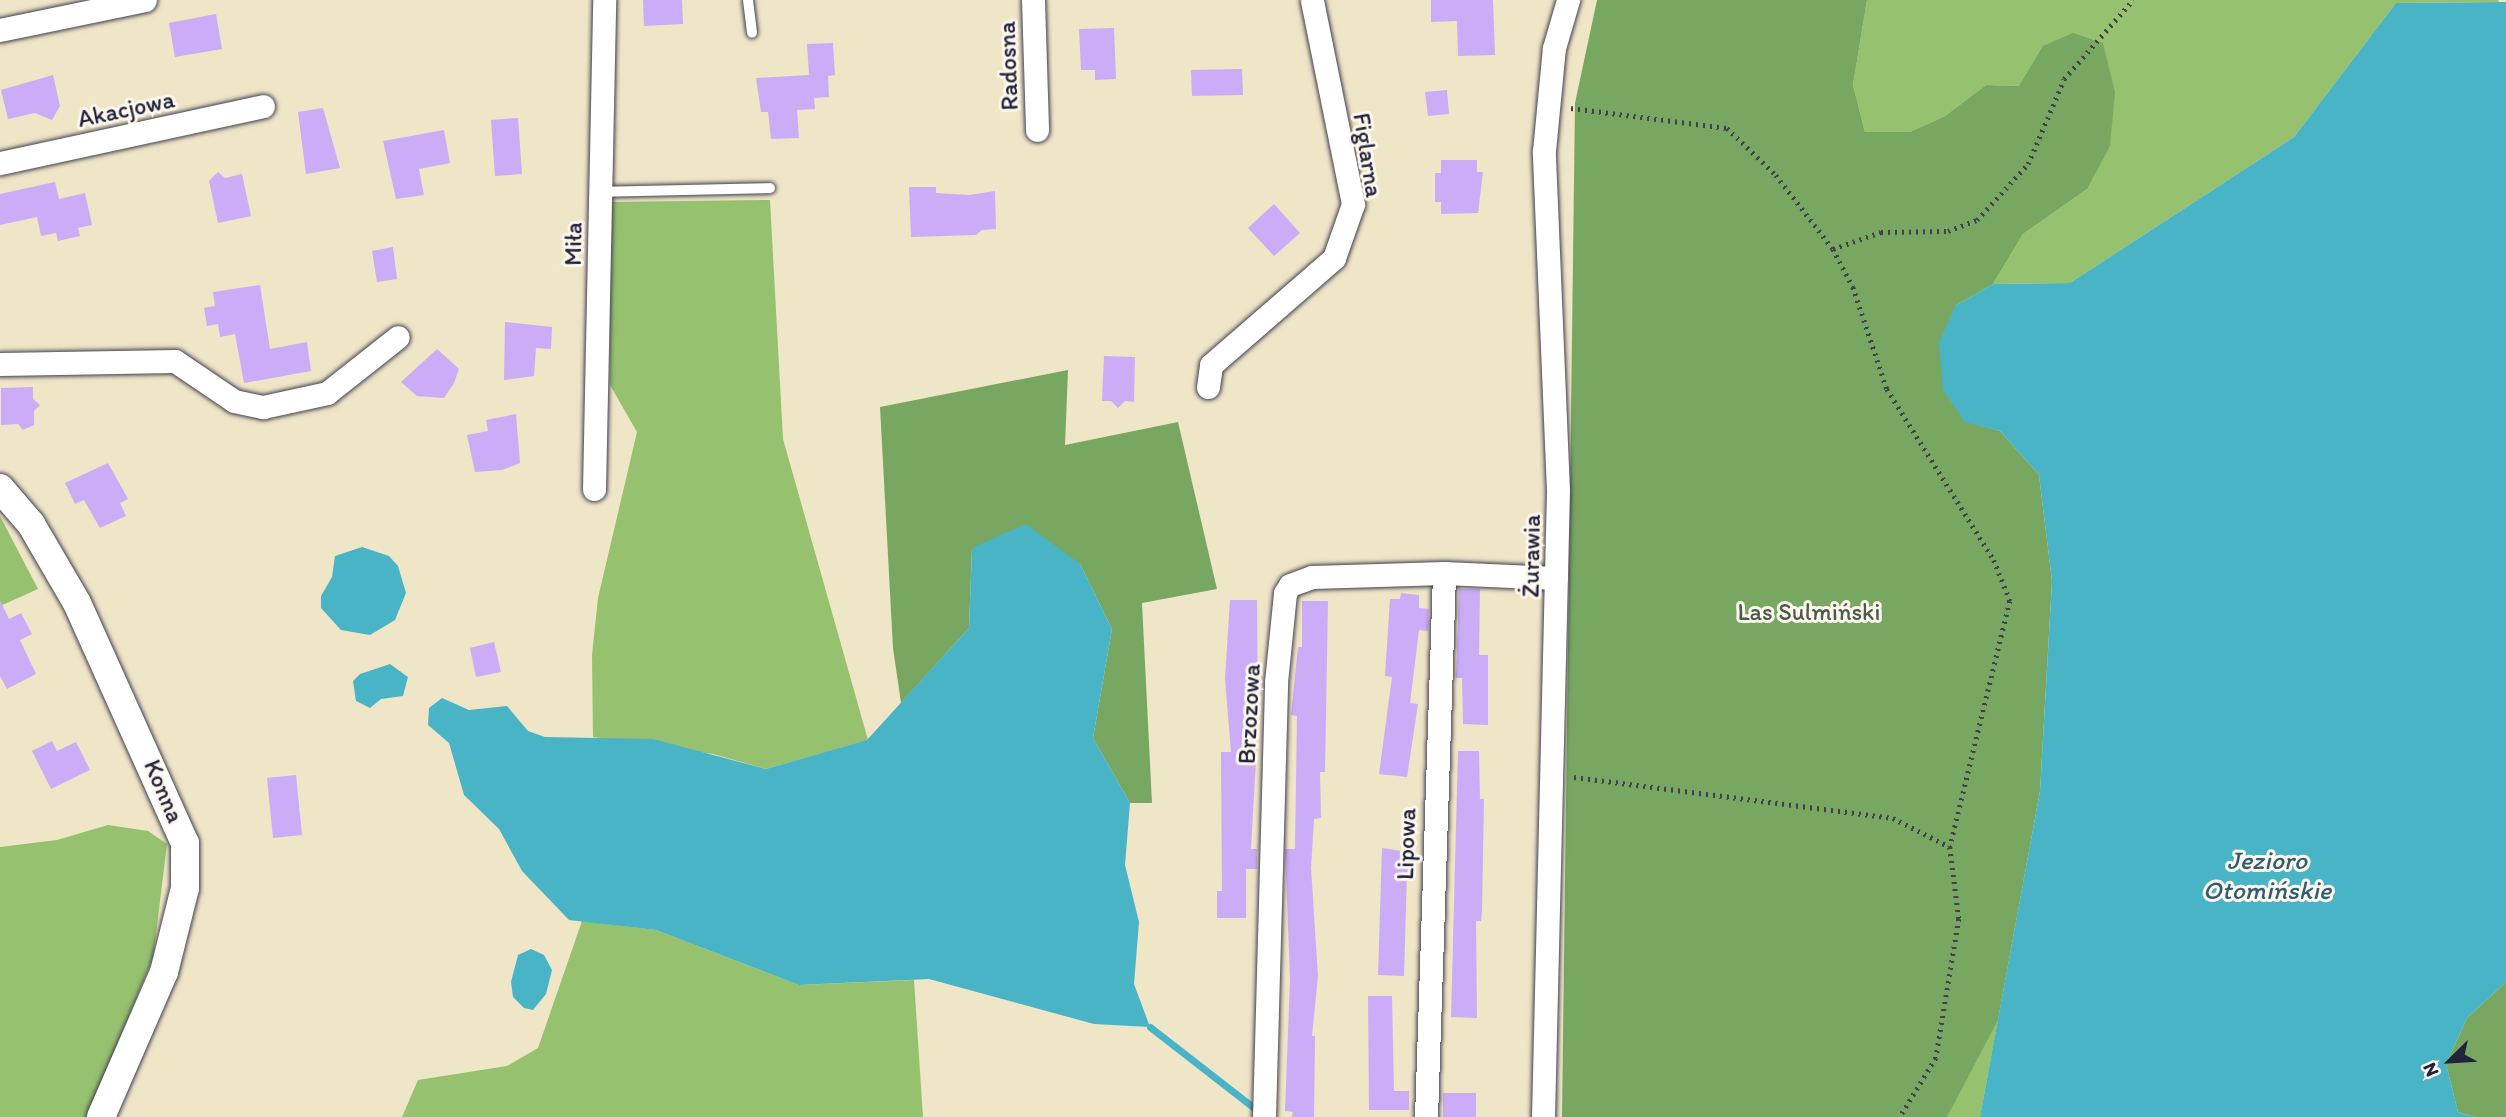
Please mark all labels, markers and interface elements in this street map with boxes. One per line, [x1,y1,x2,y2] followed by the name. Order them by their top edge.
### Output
[992,21,1024,111] street label: Radosna
[75,85,177,133] street label: Akacjowa
[1347,111,1389,199] street label: Figlarna
[558,222,588,266] street label: Miła
[1516,514,1546,598] street label: Żurawia
[1738,598,1880,626] park label: Las Sulmiński
[1232,663,1266,765] street label: Brzozowa
[138,755,190,827] street label: Konna
[1390,808,1422,880] street label: Lipowa
[2203,845,2331,906] water label: Jezioro Otomińskie
[2415,1026,2485,1096] north arrow
[2417,1059,2443,1080] text: N

